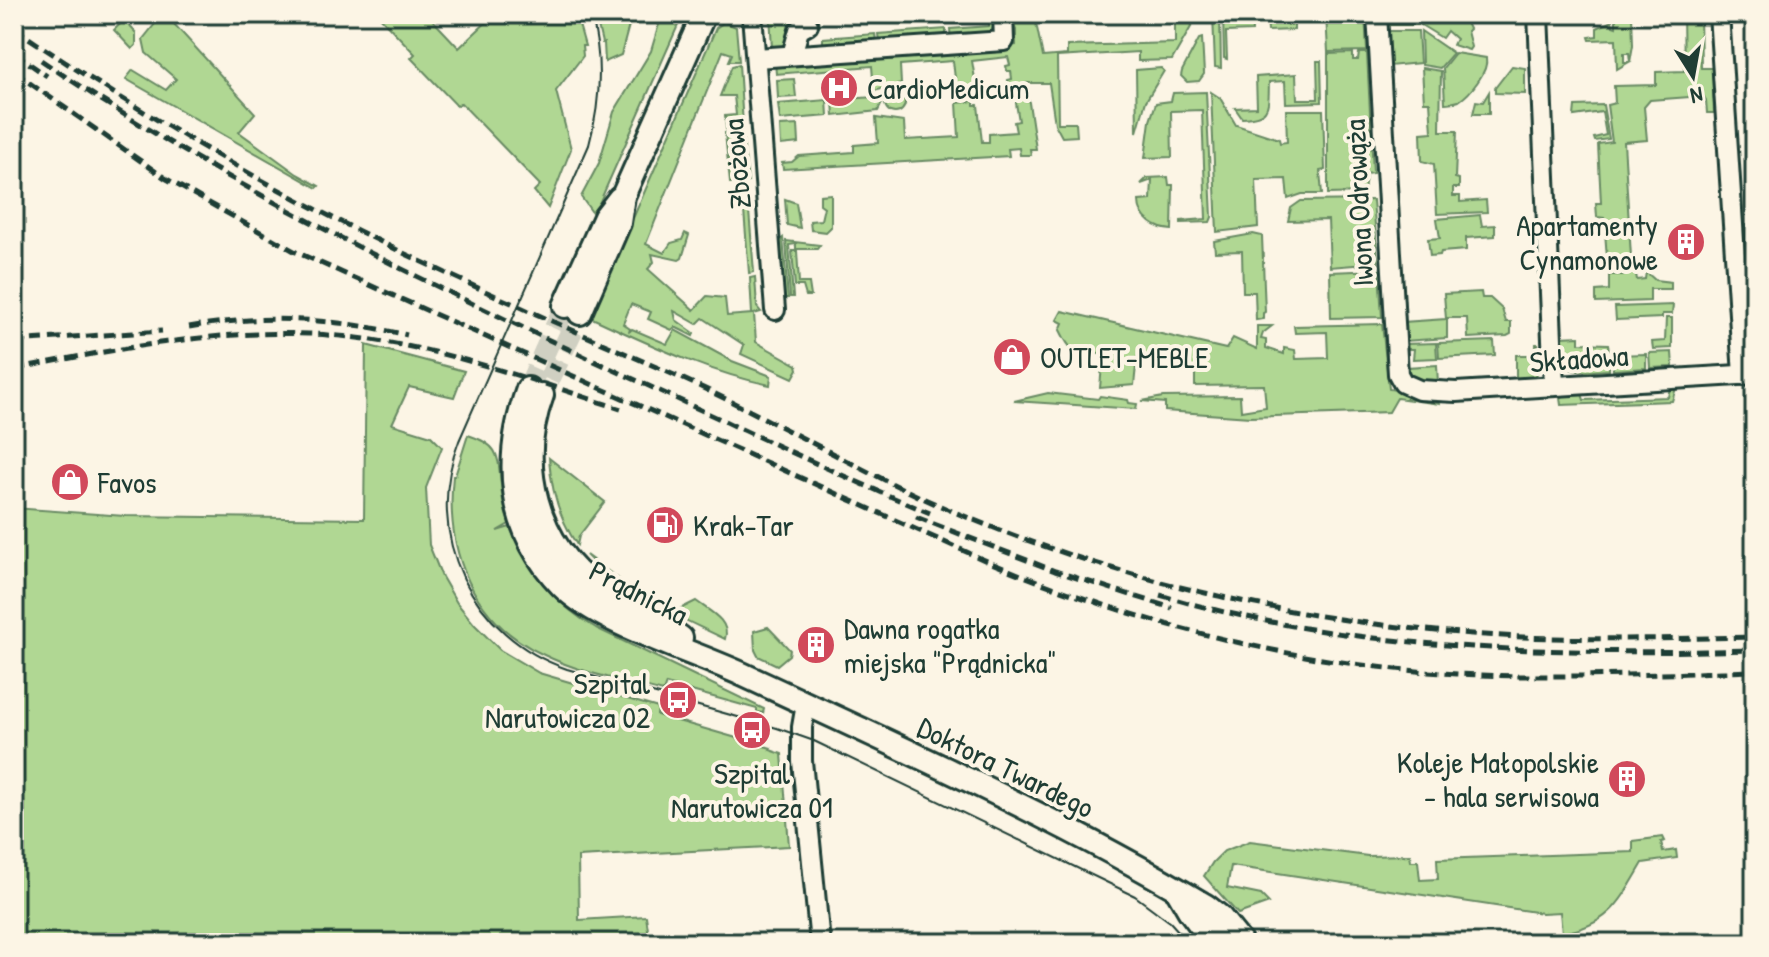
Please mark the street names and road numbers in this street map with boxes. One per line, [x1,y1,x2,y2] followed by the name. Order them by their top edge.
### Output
[712,117,760,211] street label: Zbożowa
[1334,118,1382,288] street label: Iwona Odrowąża
[1528,335,1630,381] street label: Składowa
[583,550,695,634] street label: Prądnicka
[911,707,1101,827] street label: Doktora Twardego

